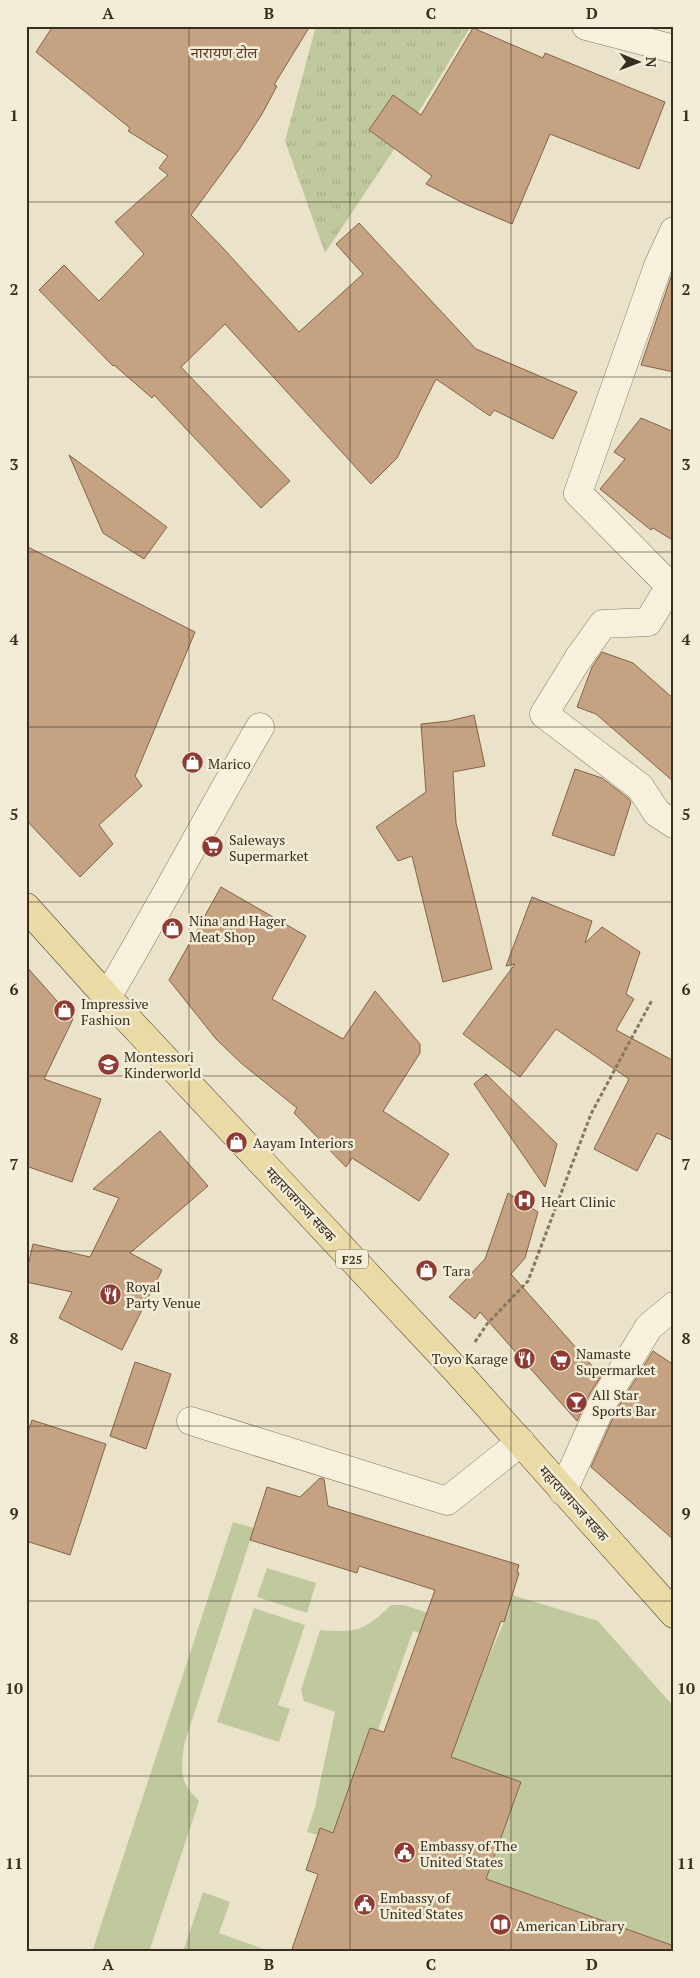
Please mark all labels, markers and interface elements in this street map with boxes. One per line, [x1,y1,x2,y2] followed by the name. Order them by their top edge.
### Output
[102,2,114,24] text: A
[264,2,274,24] text: B
[426,2,436,24] text: C
[586,2,598,24] text: D
[612,38,662,88] north arrow
[190,42,258,62] district label: नारायण टोल
[642,57,661,68] text: N
[9,104,19,126] text: 1
[681,104,691,126] text: 1
[9,278,19,300] text: 2
[681,278,691,300] text: 2
[9,453,19,475] text: 3
[681,453,691,475] text: 3
[9,628,19,650] text: 4
[681,628,691,650] text: 4
[180,751,204,775] shop icon: Marico
[208,754,251,773] place label: Marico
[9,803,19,825] text: 5
[681,803,691,825] text: 5
[229,830,310,865] place label: Saleways Supermarket
[201,835,225,859] supermarket icon: Saleways Supermarket
[189,911,286,946] place label: Nina and Hager Meat Shop
[161,916,185,940] shop icon: Nina and Hager Meat Shop
[9,978,19,1000] text: 6
[681,978,691,1000] text: 6
[81,994,149,1029] place label: Impressive Fashion
[53,999,77,1023] shop icon: Impressive Fashion
[124,1047,201,1082] place label: Montessori Kinderworld
[96,1052,120,1076] school or university icon: Montessori Kinderworld
[225,1130,249,1154] shop icon: Aayam Interiors
[253,1133,354,1152] place label: Aayam Interiors
[9,1153,19,1175] text: 7
[681,1153,691,1175] text: 7
[261,1163,341,1246] street label: महाराजगञ्ज सडक
[513,1189,537,1213] hospital icon: Heart Clinic
[541,1192,616,1211] place label: Heart Clinic
[336,1250,368,1268] road number: F25
[415,1258,439,1282] shop icon: Tara
[443,1261,471,1280] place label: Tara
[126,1277,201,1312] place label: Royal Party Venue
[98,1282,122,1306] restaurant icon: Royal Party Venue
[9,1327,19,1349] text: 8
[681,1327,691,1349] text: 8
[576,1344,657,1379] place label: Namaste Supermarket
[512,1346,536,1370] restaurant icon: Toyo Karage
[432,1349,508,1368] place label: Toyo Karage
[548,1349,572,1373] supermarket icon: Namaste Supermarket
[592,1385,657,1420] place label: All Star Sports Bar
[564,1390,588,1414] bar icon: All Star Sports Bar
[535,1461,613,1545] street label: महाराजगञ्ज सडक
[9,1502,19,1524] text: 9
[681,1502,691,1524] text: 9
[5,1677,23,1699] text: 10
[677,1677,695,1699] text: 10
[420,1836,517,1871] place label: Embassy of The United States
[392,1841,416,1865] public building icon: Embassy of The United States
[5,1852,23,1874] text: 11
[677,1852,695,1874] text: 11
[380,1888,463,1923] place label: Embassy of United States
[352,1893,376,1917] public building icon: Embassy of United States
[488,1913,512,1937] library icon: American Library
[516,1916,625,1935] place label: American Library
[102,1953,114,1975] text: A
[264,1953,274,1975] text: B
[426,1953,436,1975] text: C
[586,1953,598,1975] text: D

